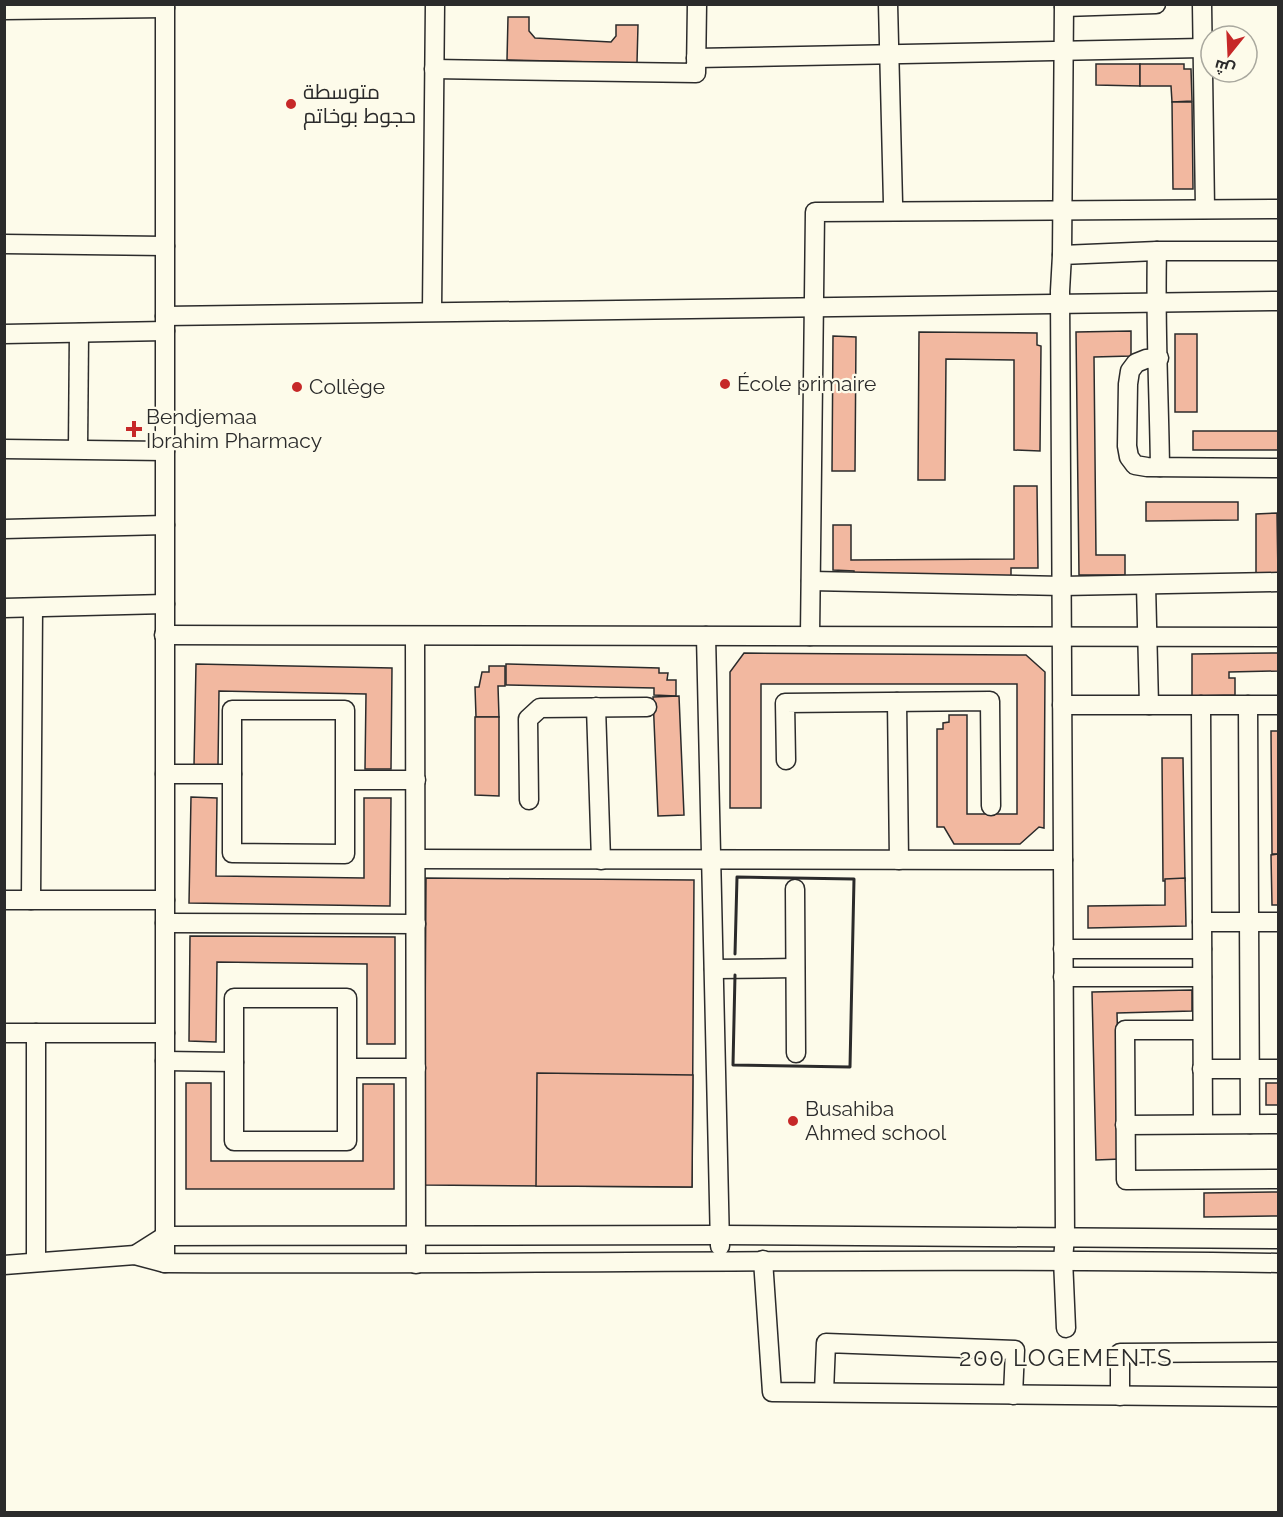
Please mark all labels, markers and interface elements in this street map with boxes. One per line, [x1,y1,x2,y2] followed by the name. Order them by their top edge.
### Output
[1199,24,1259,84] north arrow
[1212,56,1237,80] text: ش
[303,79,416,130] place label: متوسطة حجوط بوخاتم
[284,97,298,111] marker: متوسطة حجوط بوخاتم
[737,371,876,396] place label: École primaire
[309,374,385,399] place label: Collège
[718,377,732,391] marker: École primaire
[290,380,304,394] marker: Collège
[146,404,322,453] place label: Bendjemaa Ibrahim Pharmacy
[127,422,141,436] marker: Bendjemaa Ibrahim Pharmacy
[805,1096,946,1145] place label: Busahiba Ahmed school
[786,1114,800,1128] marker: Busahiba Ahmed school
[959,1343,1173,1372] district label: 200 LOGEMENTS

